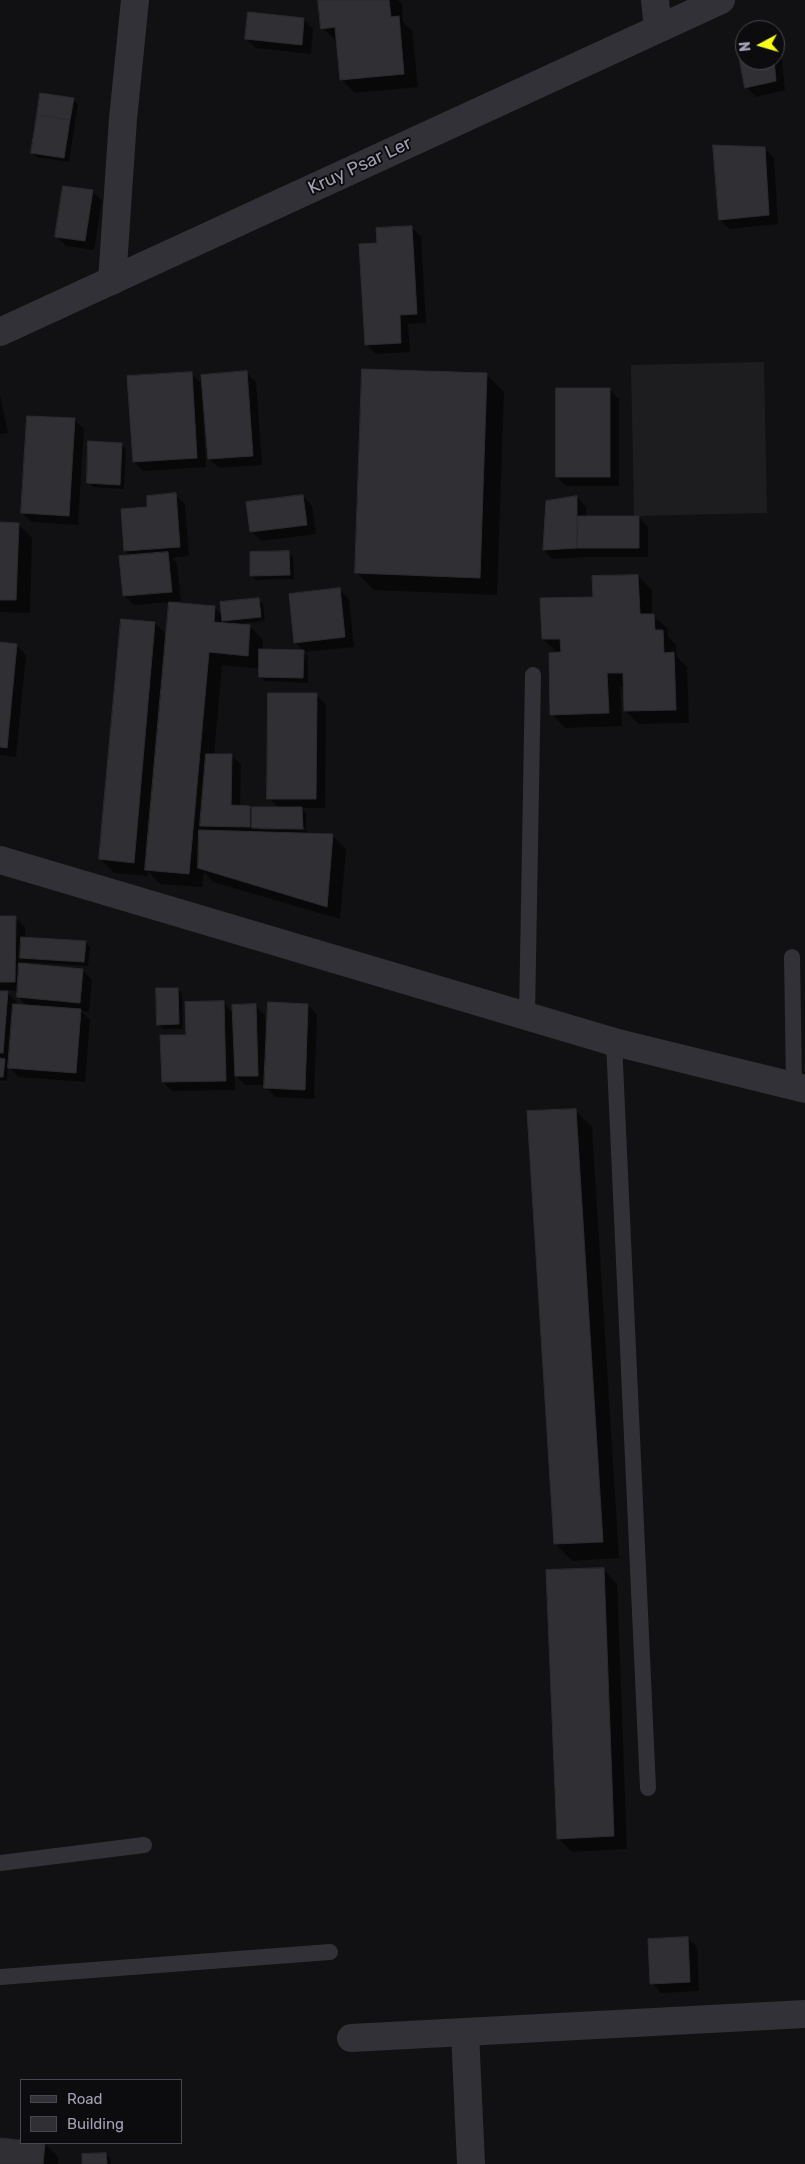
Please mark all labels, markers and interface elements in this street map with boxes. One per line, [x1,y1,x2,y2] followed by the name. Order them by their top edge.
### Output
[735,20,785,70] north arrow
[737,41,755,52] text: N
[305,133,415,199] street label: Kruy Psar Ler
[20,2079,182,2144] legend
[67,2090,103,2108] text: Road
[67,2115,124,2133] text: Building

